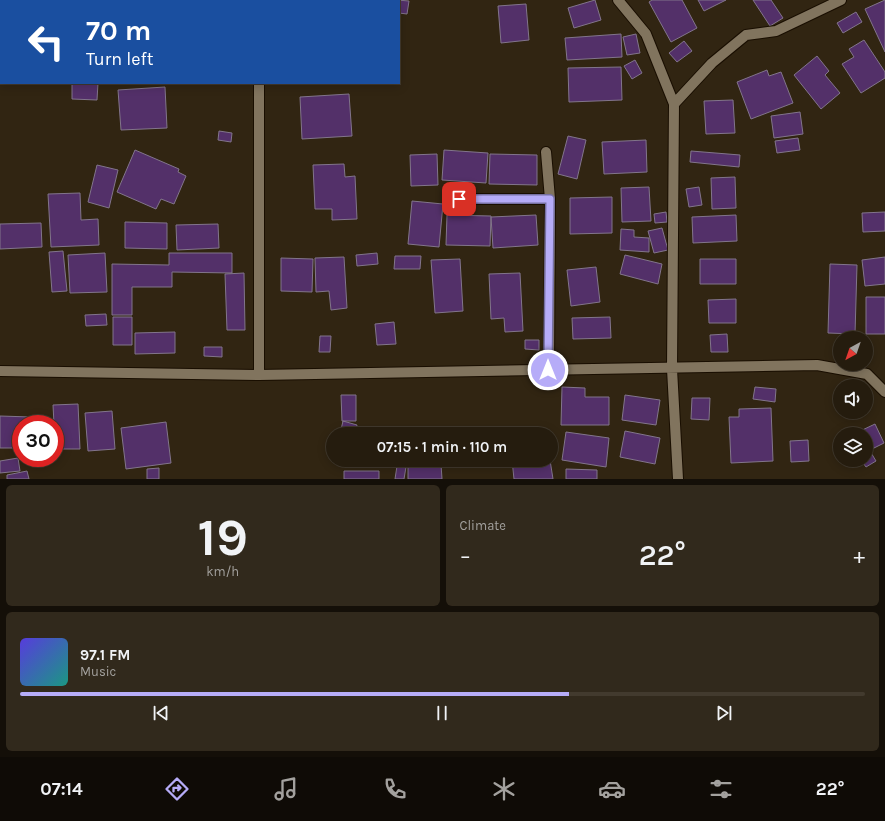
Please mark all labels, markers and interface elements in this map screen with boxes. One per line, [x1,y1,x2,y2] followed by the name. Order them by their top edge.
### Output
[86,14,151,47] text: 70 m
[20,16,72,68] icon: left
[86,48,154,70] text: Turn left
[442,182,476,216] pin
[448,188,470,210] icon: arrive
[833,331,873,371] north arrow
[833,331,873,467] map controls
[527,349,569,391] position arrow
[833,379,873,419] button: sound
[12,415,64,467] speed limit sign: 30
[833,427,873,467] button: layers
[377,438,507,456] text: 07:15 · 1 min · 110 m
[198,507,248,568] text: 19
[460,518,506,533] text: Climate
[639,537,686,573] text: 22°
[460,543,471,569] text: −
[853,543,865,569] text: +
[206,564,239,579] text: km/h
[80,646,130,664] text: 97.1 FM
[80,664,116,679] text: Music
[150,702,172,724] icon: previous
[431,702,453,724] icon: pause
[713,702,735,724] icon: next
[163,775,191,803] icon: directions
[272,775,300,803] icon: music
[381,775,409,803] icon: phone
[490,775,518,803] icon: climate
[598,775,626,803] icon: car
[707,775,735,803] icon: filters
[40,778,83,800] text: 07:14
[816,778,845,800] text: 22°

